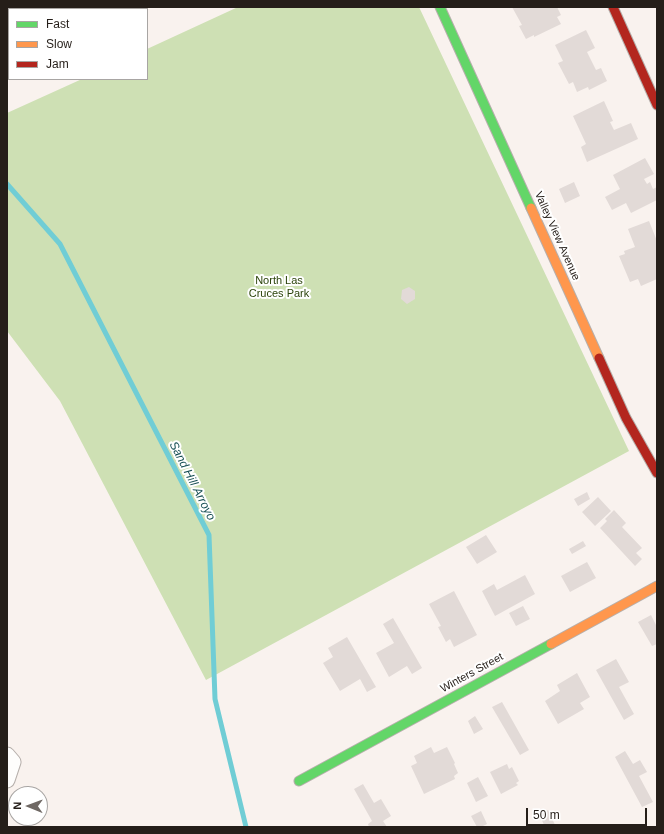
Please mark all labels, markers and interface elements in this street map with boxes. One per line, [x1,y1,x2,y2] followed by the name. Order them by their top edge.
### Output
[8,8,148,80] legend
[46,17,69,31] text: Fast
[46,37,72,51] text: Slow
[46,57,69,71] text: Jam
[531,189,583,283] street label: Valley View Avenue
[249,274,309,300] park label: North Las Cruces Park
[166,439,218,523] water label: Sand Hill Arroyo
[438,650,506,696] street label: Winters Street
[8,786,48,826] north arrow
[528,800,649,826] scale bar
[11,802,23,810] text: N
[533,808,560,822] text: 50 m

